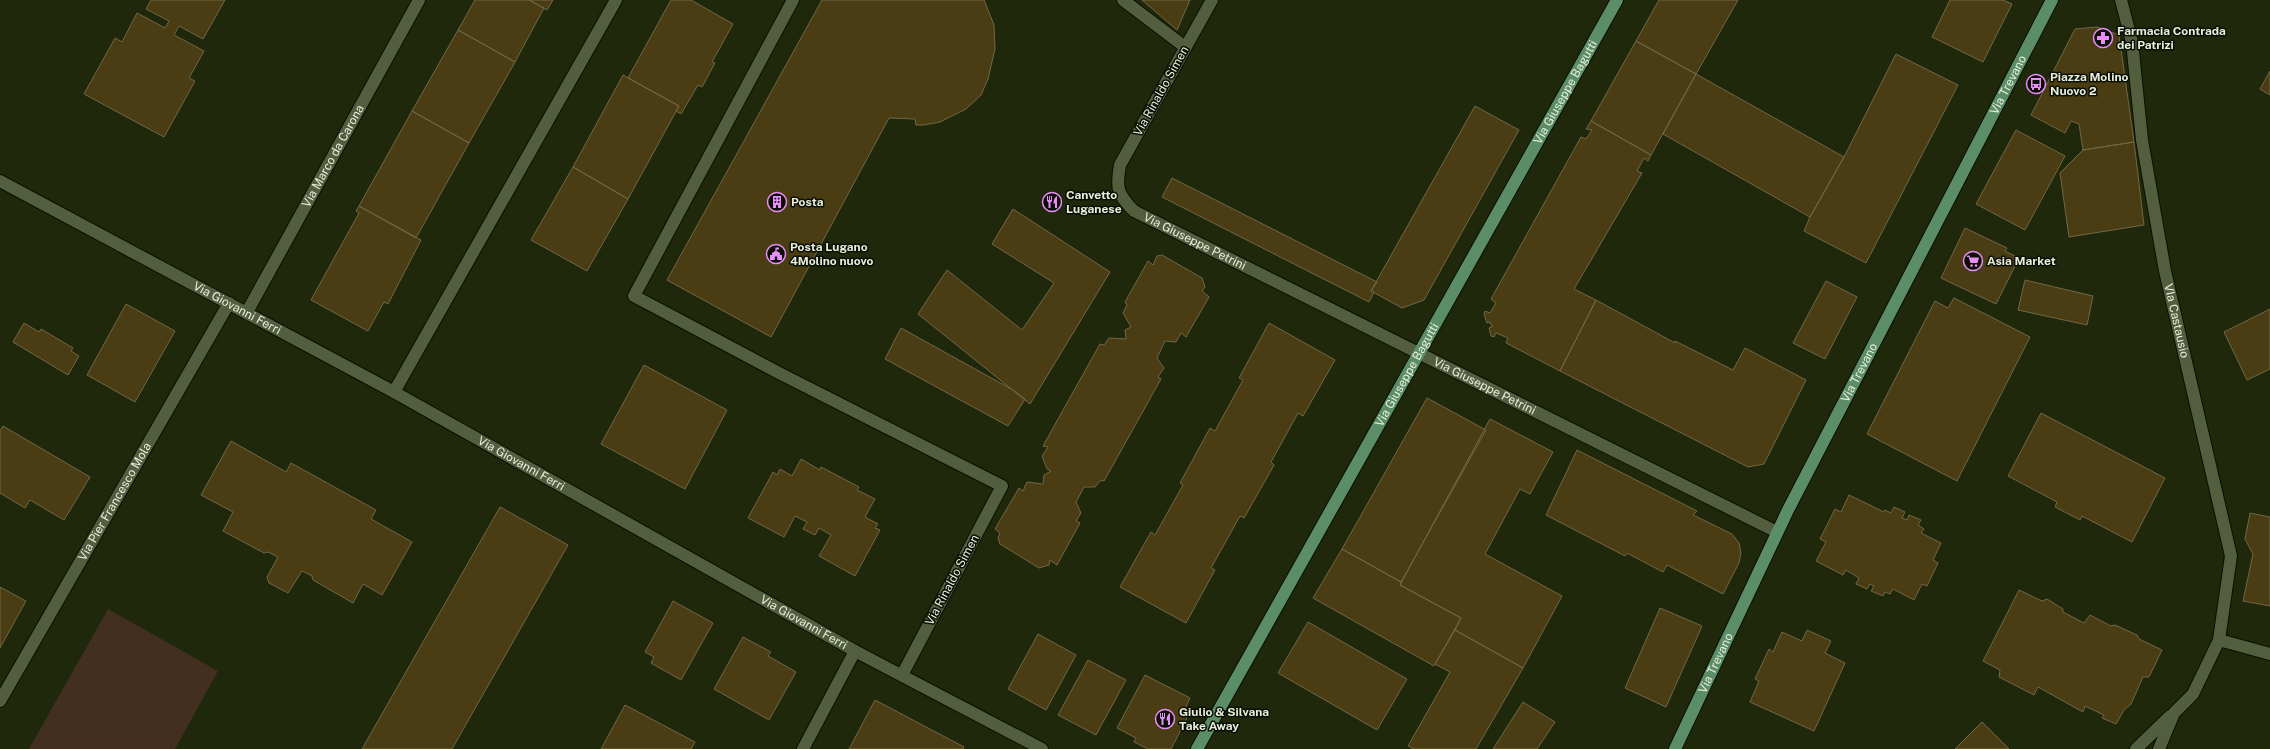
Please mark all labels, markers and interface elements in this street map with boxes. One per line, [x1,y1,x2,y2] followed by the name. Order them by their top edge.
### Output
[2117,24,2226,52] place label: Farmacia Contrada dei Patrizi
[2092,27,2114,49] pharmacy icon: Farmacia Contrada dei Patrizi
[1531,38,1600,147] street label: Via Giuseppe Bagutti
[1131,44,1192,138] street label: Via Rinaldo Simen
[1987,53,2029,117] street label: Via Trevano
[2050,70,2129,98] place label: Piazza Molino Nuovo 2
[2025,73,2047,95] bus stop icon: Piazza Molino Nuovo 2
[299,102,367,210] street label: Via Marco da Carona
[1066,188,1122,216] place label: Canvetto Luganese
[766,191,788,213] building icon: Posta
[1041,191,1063,213] restaurant icon: Canvetto Luganese
[791,195,824,209] place label: Posta
[1141,210,1248,273] street label: Via Giuseppe Petrini
[790,240,873,268] place label: Posta Lugano 4Molino nuovo
[765,243,787,265] public building icon: Posta Lugano 4Molino nuovo
[1962,250,1984,272] supermarket icon: Asia Market
[1987,254,2056,268] place label: Asia Market
[191,279,283,337] street label: Via Giovanni Ferri
[2161,282,2192,359] street label: VIa Castausio
[1372,320,1442,429] street label: Via Giuseppe Bagutti
[1838,340,1880,405] street label: Via Trevano
[1431,355,1538,417] street label: Via Giuseppe Petrini
[475,434,567,494] street label: Via Giovanni Ferri
[75,440,154,563] street label: Via Pier Francesco Mola
[922,532,982,628] street label: Via Rinaldo Simen
[758,592,850,652] street label: Via Giovanni Ferri
[1695,631,1736,695] street label: Via Trevano
[1179,705,1269,733] place label: Giulio & Silvana Take Away
[1154,708,1176,730] restaurant icon: Giulio & Silvana Take Away

